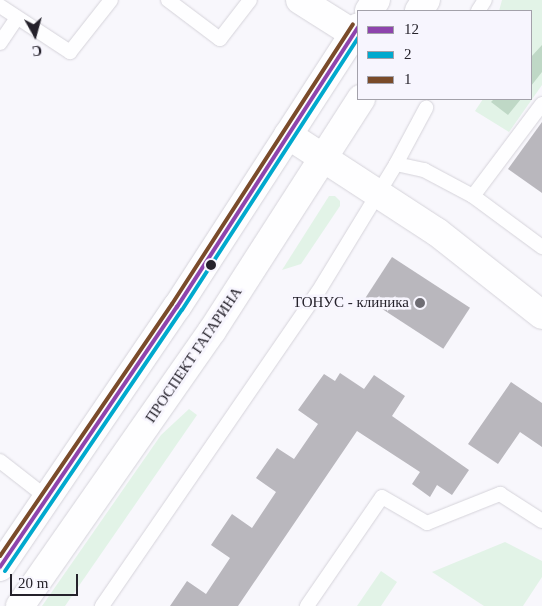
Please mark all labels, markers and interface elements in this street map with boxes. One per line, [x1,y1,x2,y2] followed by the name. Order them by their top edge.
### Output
[10,10,60,60] north arrow
[357,10,532,100] legend
[404,21,419,37] text: 12
[31,42,43,58] text: С
[404,46,412,62] text: 2
[404,71,412,87] text: 1
[206,260,216,270] unlabelled marker
[142,284,246,426] street label: ПРОСПЕКТ ГАГАРИНА
[293,294,409,312] place label: ТОНУС - клиника
[413,296,427,310] marker: ТОНУС - клиника
[12,564,80,596] scale bar
[18,575,48,591] text: 20 m

